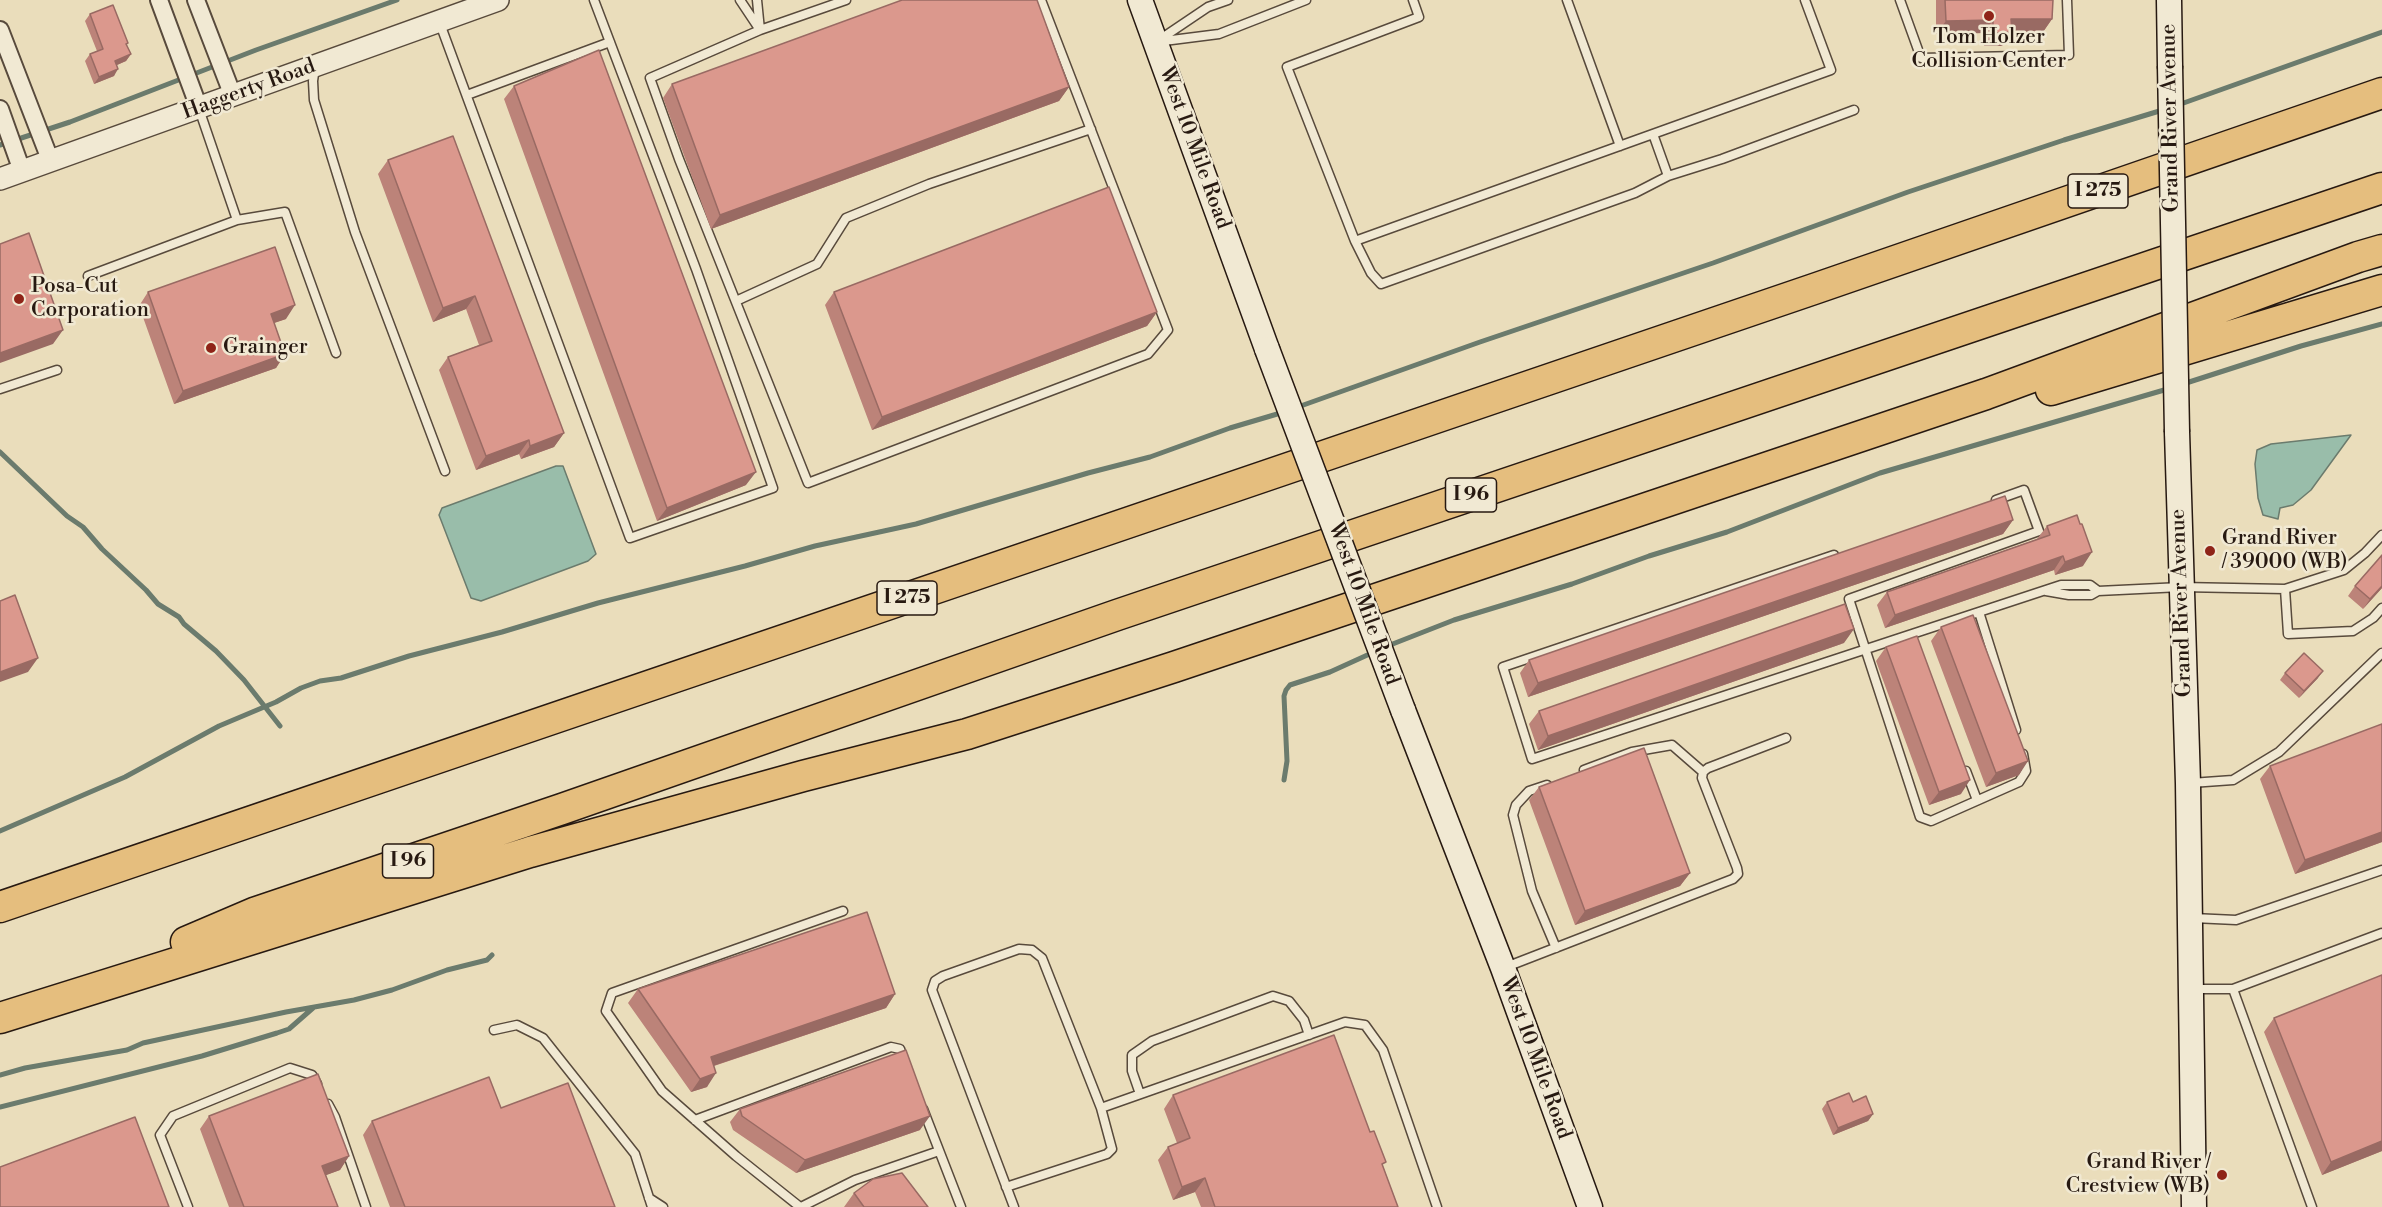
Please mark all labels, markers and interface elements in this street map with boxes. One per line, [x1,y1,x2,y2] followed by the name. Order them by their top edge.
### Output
[1982,9,1996,23] marker: Tom Holzer Collision Center
[2157,23,2185,213] street label: Grand River Avenue
[1912,25,2066,75] place label: Tom Holzer Collision Center
[179,54,319,126] street label: Haggerty Road
[1153,63,1235,233] street label: West 10 Mile Road
[2068,174,2128,208] road number: I 275
[31,274,149,324] place label: Posa-Cut Corporation
[12,292,26,306] marker: Posa-Cut Corporation
[223,335,308,361] place label: Grainger
[204,341,218,355] marker: Grainger
[1446,478,1496,512] road number: I 96
[2166,508,2198,698] street label: Grand River Avenue
[1322,519,1404,689] street label: West 10 Mile Road
[2222,526,2348,576] place label: Grand River / 39000 (WB)
[2203,544,2217,558] marker: Grand River / 39000 (WB)
[877,581,937,615] road number: I 275
[382,844,434,878] road number: I 96
[1494,973,1576,1143] street label: West 10 Mile Road
[2066,1150,2210,1200] place label: Grand River / Crestview (WB)
[2215,1168,2229,1182] marker: Grand River / Crestview (WB)

